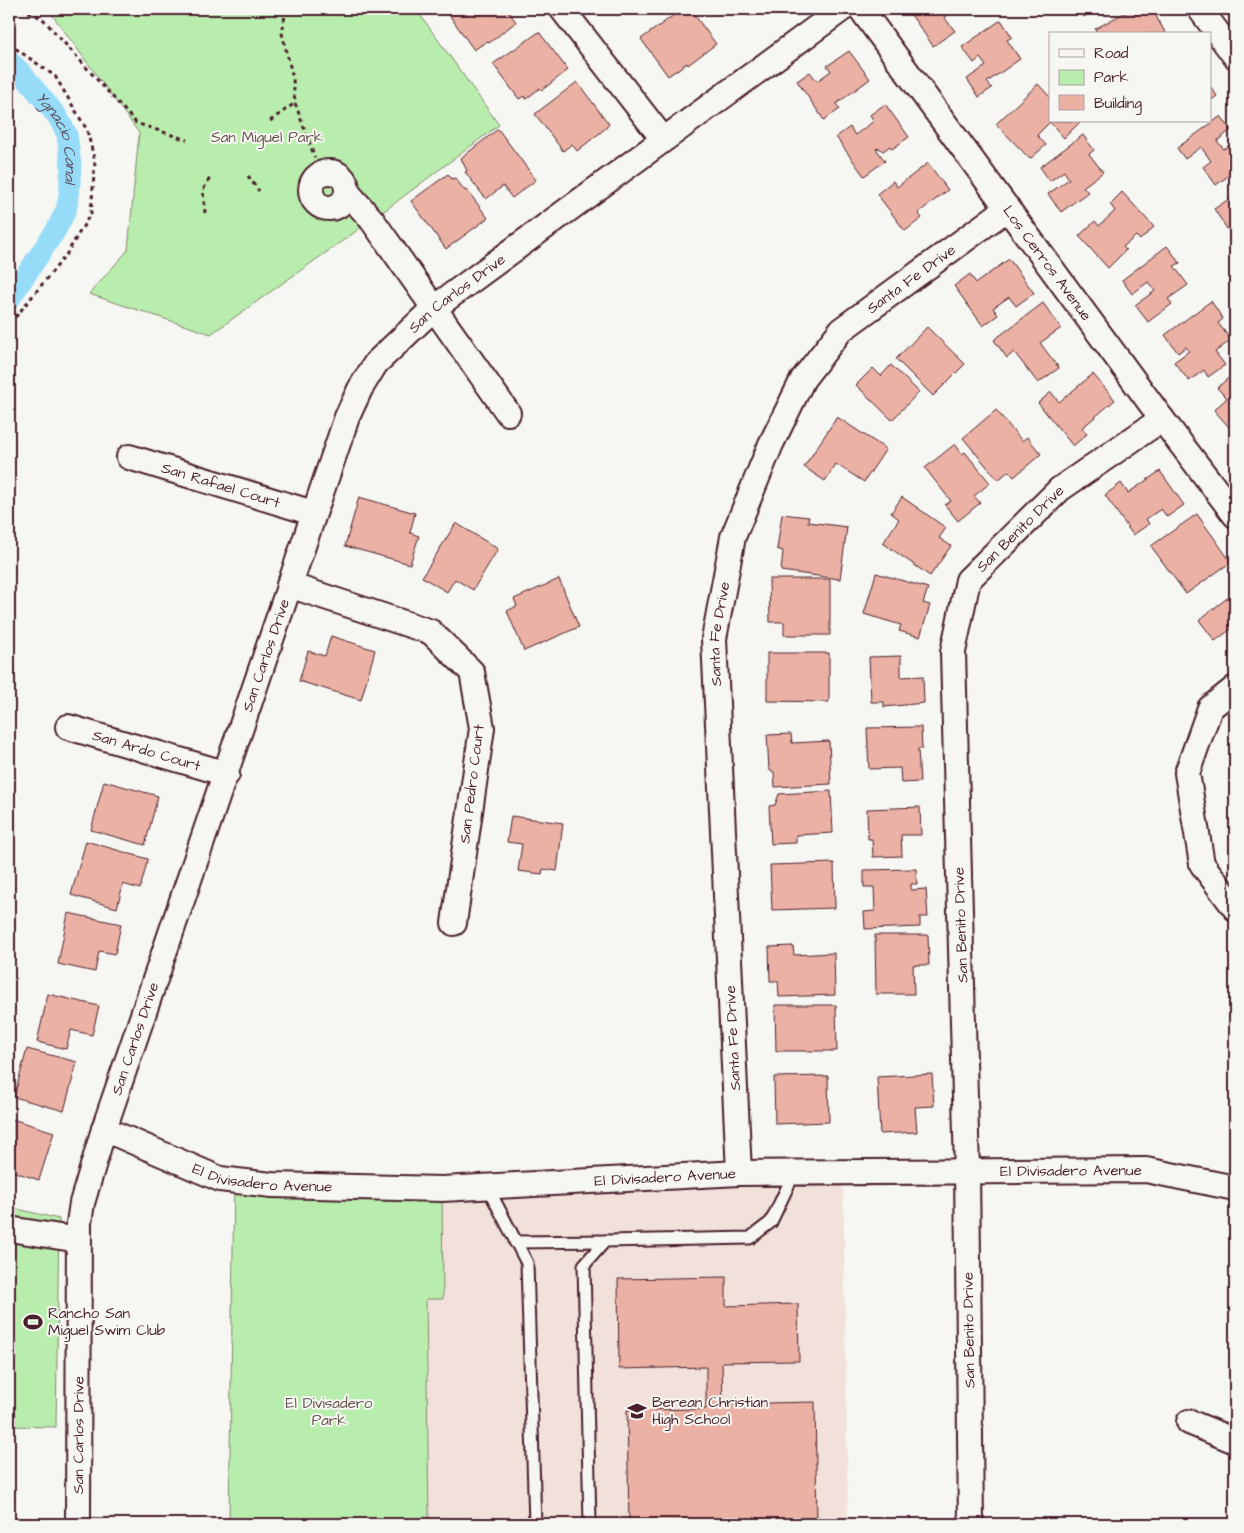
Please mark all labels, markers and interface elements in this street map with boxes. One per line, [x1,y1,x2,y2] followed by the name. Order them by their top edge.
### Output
[1049,32,1212,122] legend
[1094,43,1129,64] text: Road
[1094,67,1129,88] text: Park
[30,87,82,187] water label: Ygnacio Canal
[1094,93,1142,115] text: Building
[211,127,323,149] park label: San Miguel Park
[998,201,1097,325] street label: Los Cerros Avenue
[862,239,960,318] street label: Santa Fe Drive
[404,249,509,338] street label: San Carlos Drive
[159,457,283,513] street label: San Rafael Court
[971,480,1069,577] street label: San Benito Drive
[703,580,735,687] street label: Santa Fe Drive
[237,596,295,714] street label: San Carlos Drive
[454,723,490,845] street label: San Pedro Court
[90,724,203,776] street label: San Ardo Court
[948,867,974,983] street label: San Benito Drive
[106,979,164,1098] street label: San Carlos Drive
[720,985,746,1091] street label: Santa Fe Drive
[189,1158,332,1197] street label: El Divisadero Avenue
[1000,1160,1142,1182] street label: El Divisadero Avenue
[594,1163,736,1191] street label: El Divisadero Avenue
[957,1272,981,1388] street label: San Benito Drive
[48,1303,166,1342] place label: Rancho San Miguel Swim Club
[22,1311,44,1333] sports icon: Rancho San Miguel Swim Club
[68,1376,89,1494] street label: San Carlos Drive
[652,1392,768,1431] place label: Berean Christian High School
[286,1393,373,1431] park label: El Divisadero Park
[626,1400,648,1422] school or university icon: Berean Christian High School

